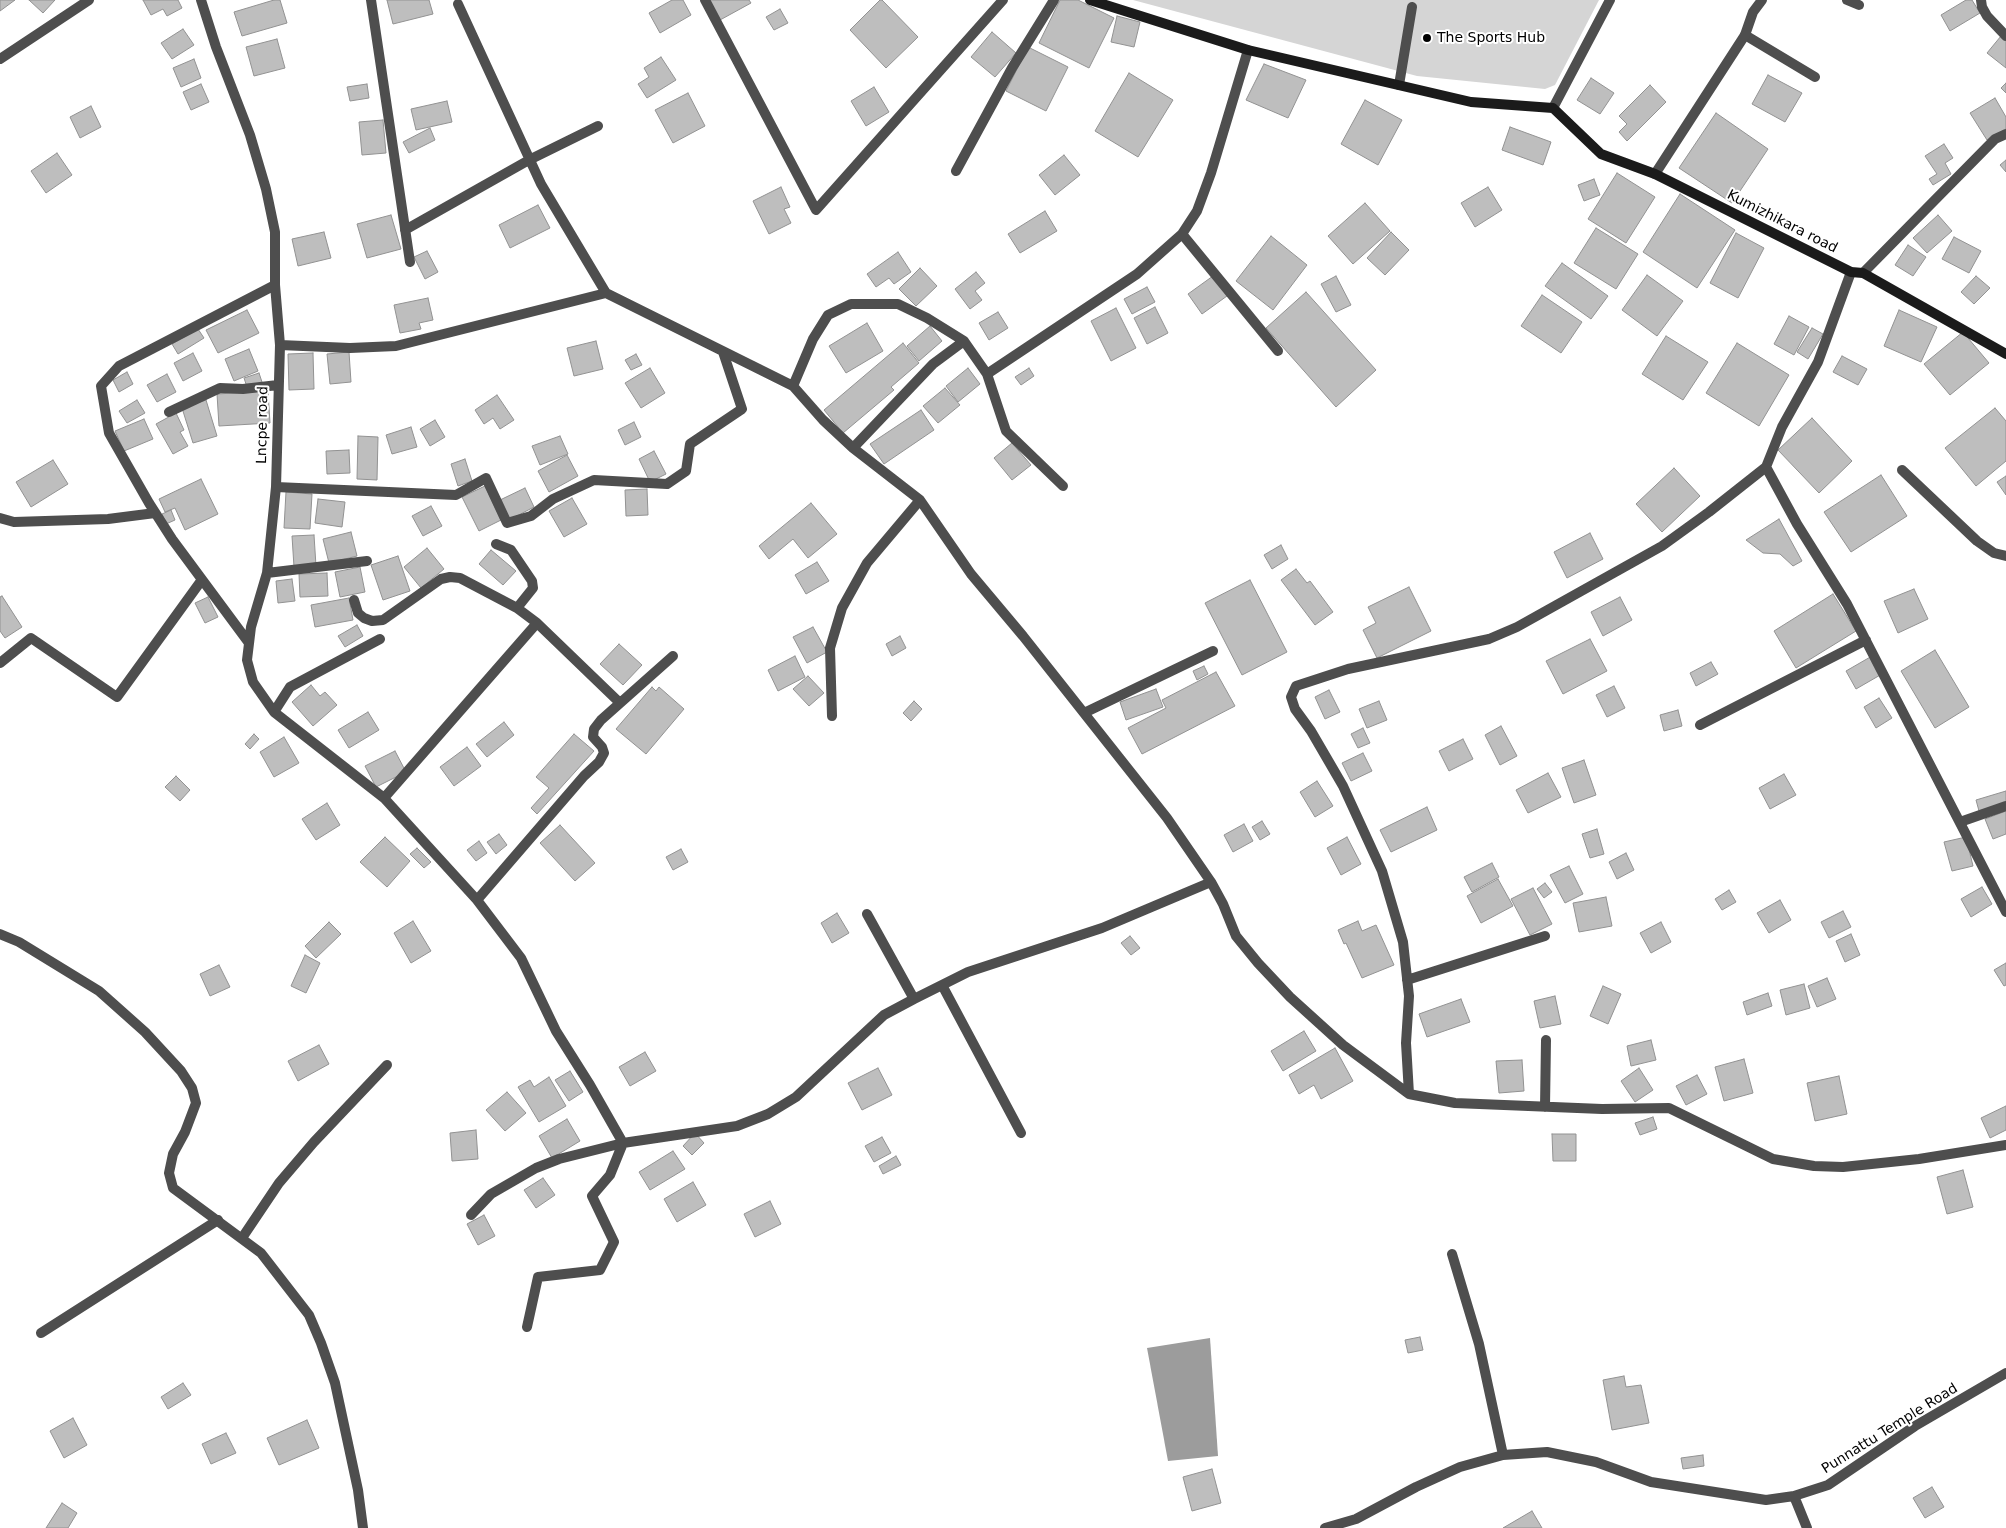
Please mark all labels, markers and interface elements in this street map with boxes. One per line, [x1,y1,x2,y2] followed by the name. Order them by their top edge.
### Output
[1437,30,1545,46] place label: The Sports Hub
[1421,32,1433,44] marker: The Sports Hub
[1724,187,1840,257] street label: Kumizhikara road
[254,386,272,464] street label: Lncpe road
[1819,1380,1961,1478] street label: Punnattu Temple Road

